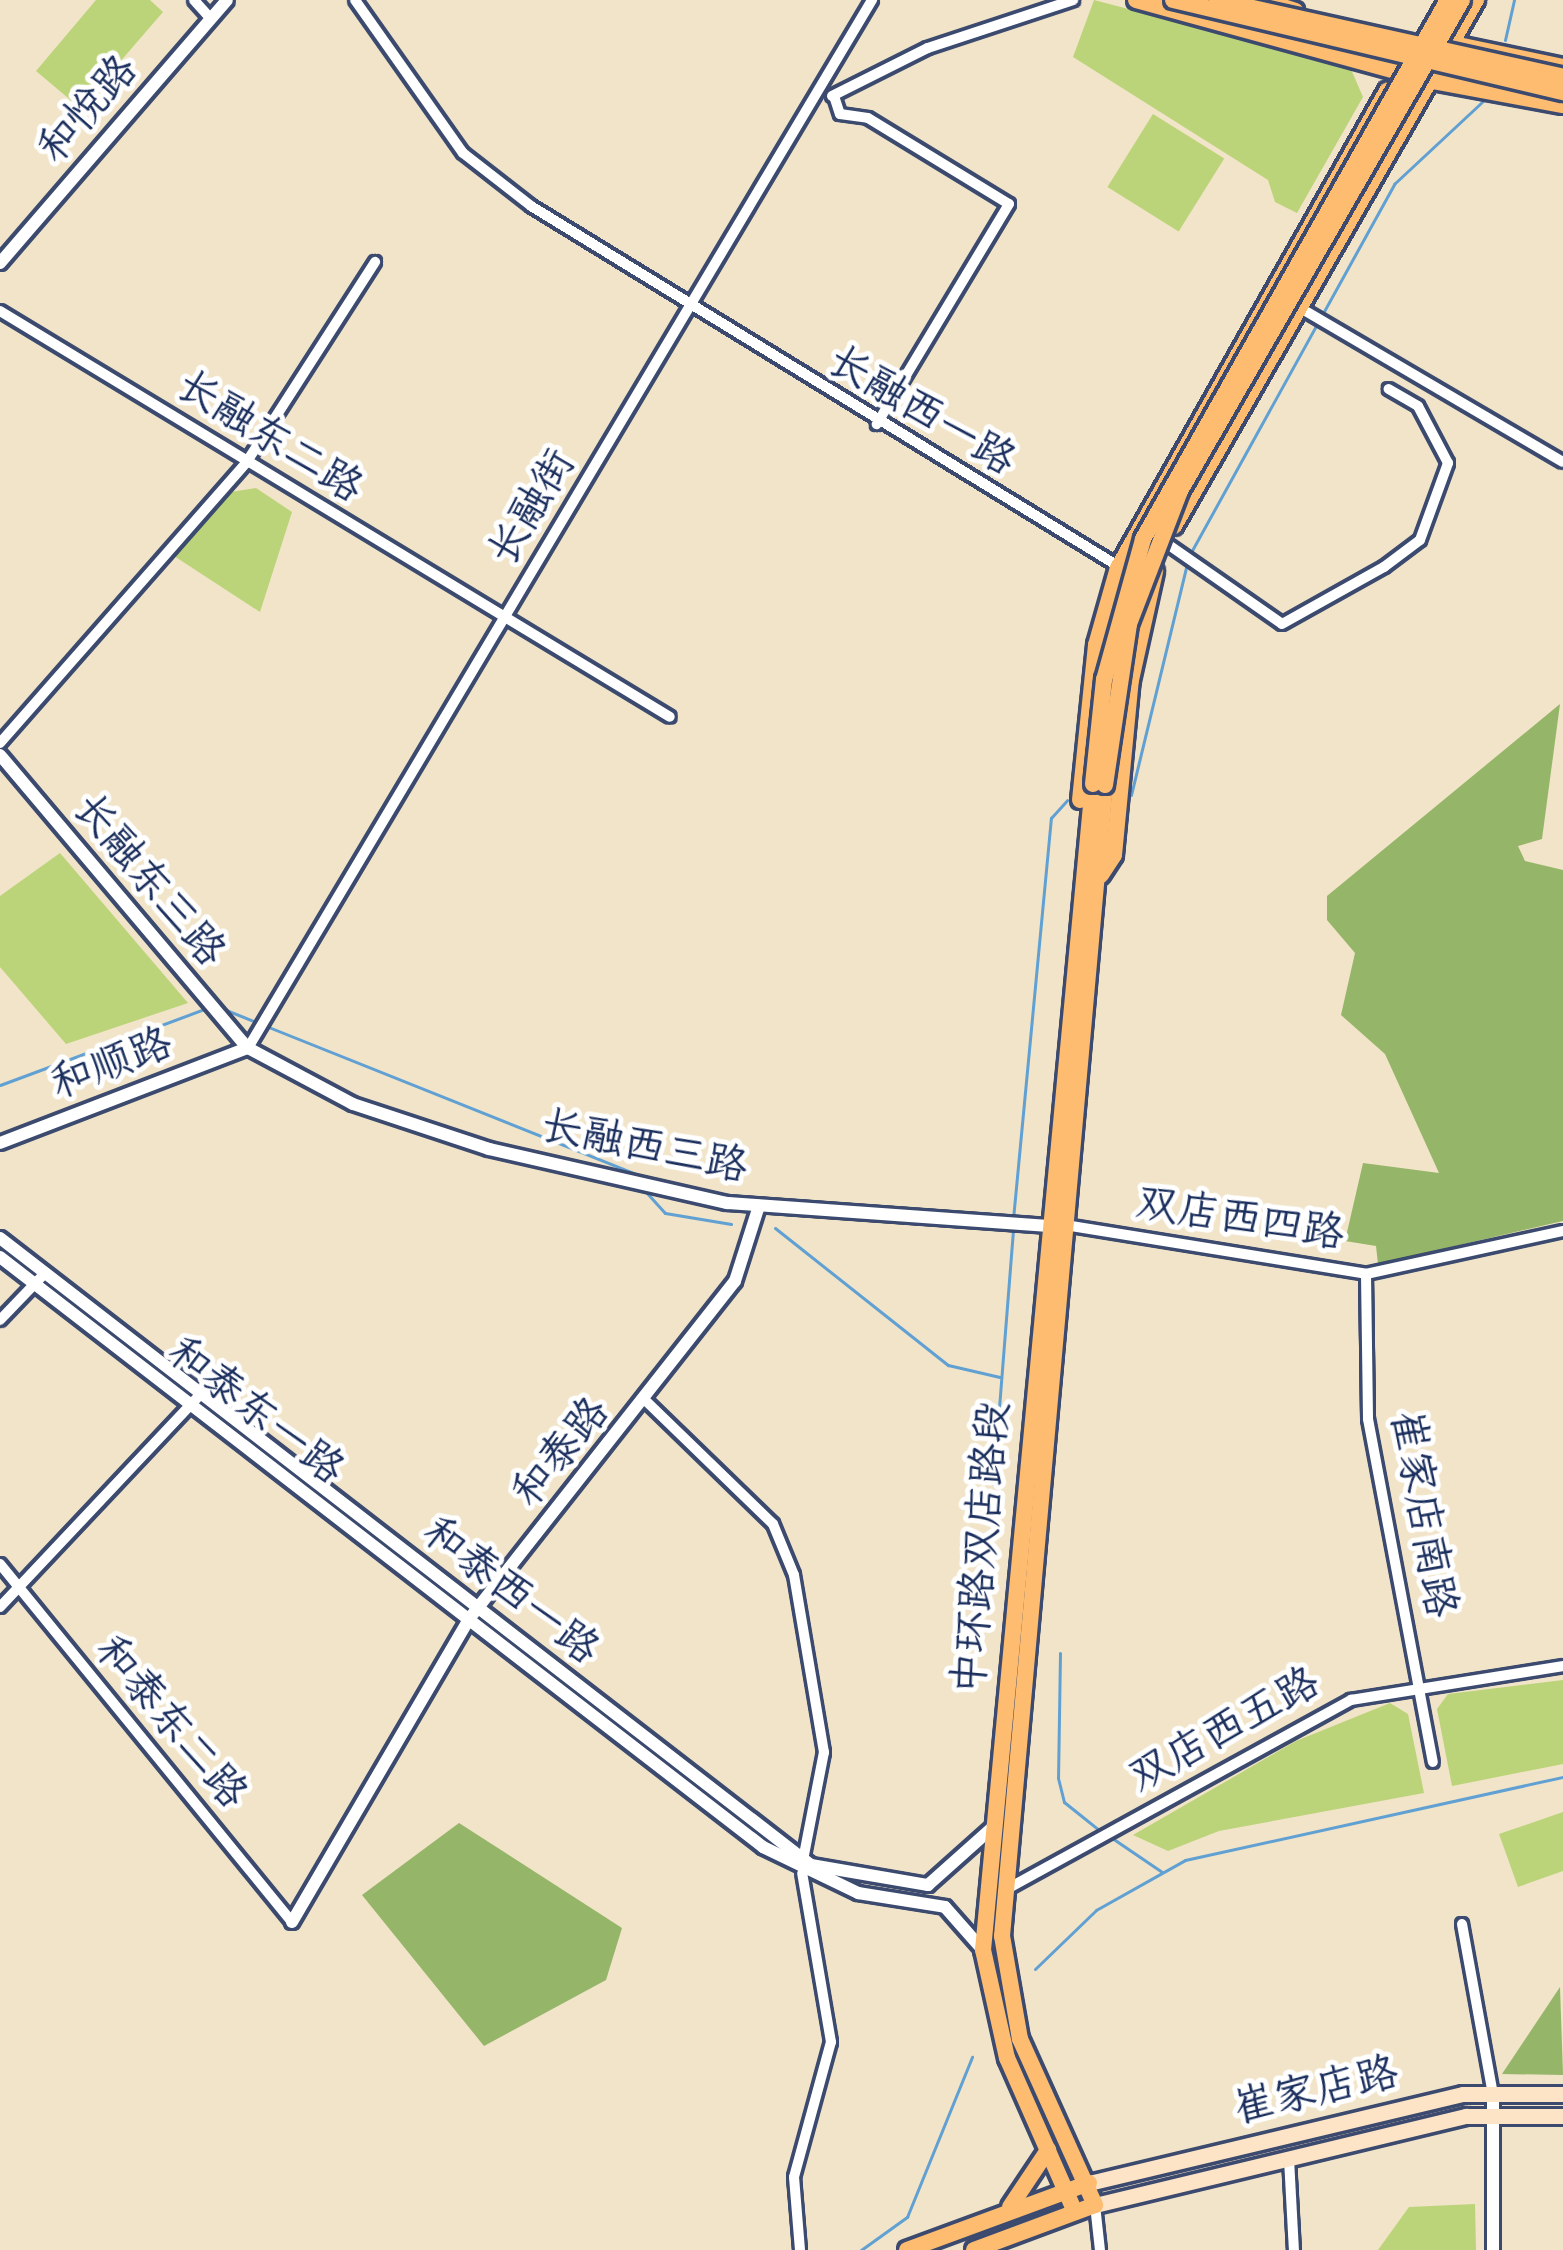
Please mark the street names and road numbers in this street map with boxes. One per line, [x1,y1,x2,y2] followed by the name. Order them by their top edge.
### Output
[29,46,149,174] street label: 和悦路
[818,336,1024,488] street label: 长融西一路
[167,361,371,515] street label: 长融东二路
[479,441,587,575] street label: 长融街
[61,784,235,978] street label: 长融东三路
[44,1019,180,1111] street label: 和顺路
[536,1102,752,1194] street label: 长融西三路
[1132,1179,1348,1261] street label: 双店西四路
[157,1327,353,1497] street label: 和泰东一路
[503,1388,621,1518] street label: 和泰路
[945,1399,1021,1697] street label: 中环路双店路段
[1379,1406,1465,1622] street label: 崔家店南路
[412,1507,608,1677] street label: 和泰西一路
[83,1626,257,1820] street label: 和泰东二路
[1121,1658,1329,1804] street label: 双店西五路
[1228,2049,1404,2135] street label: 崔家店路

